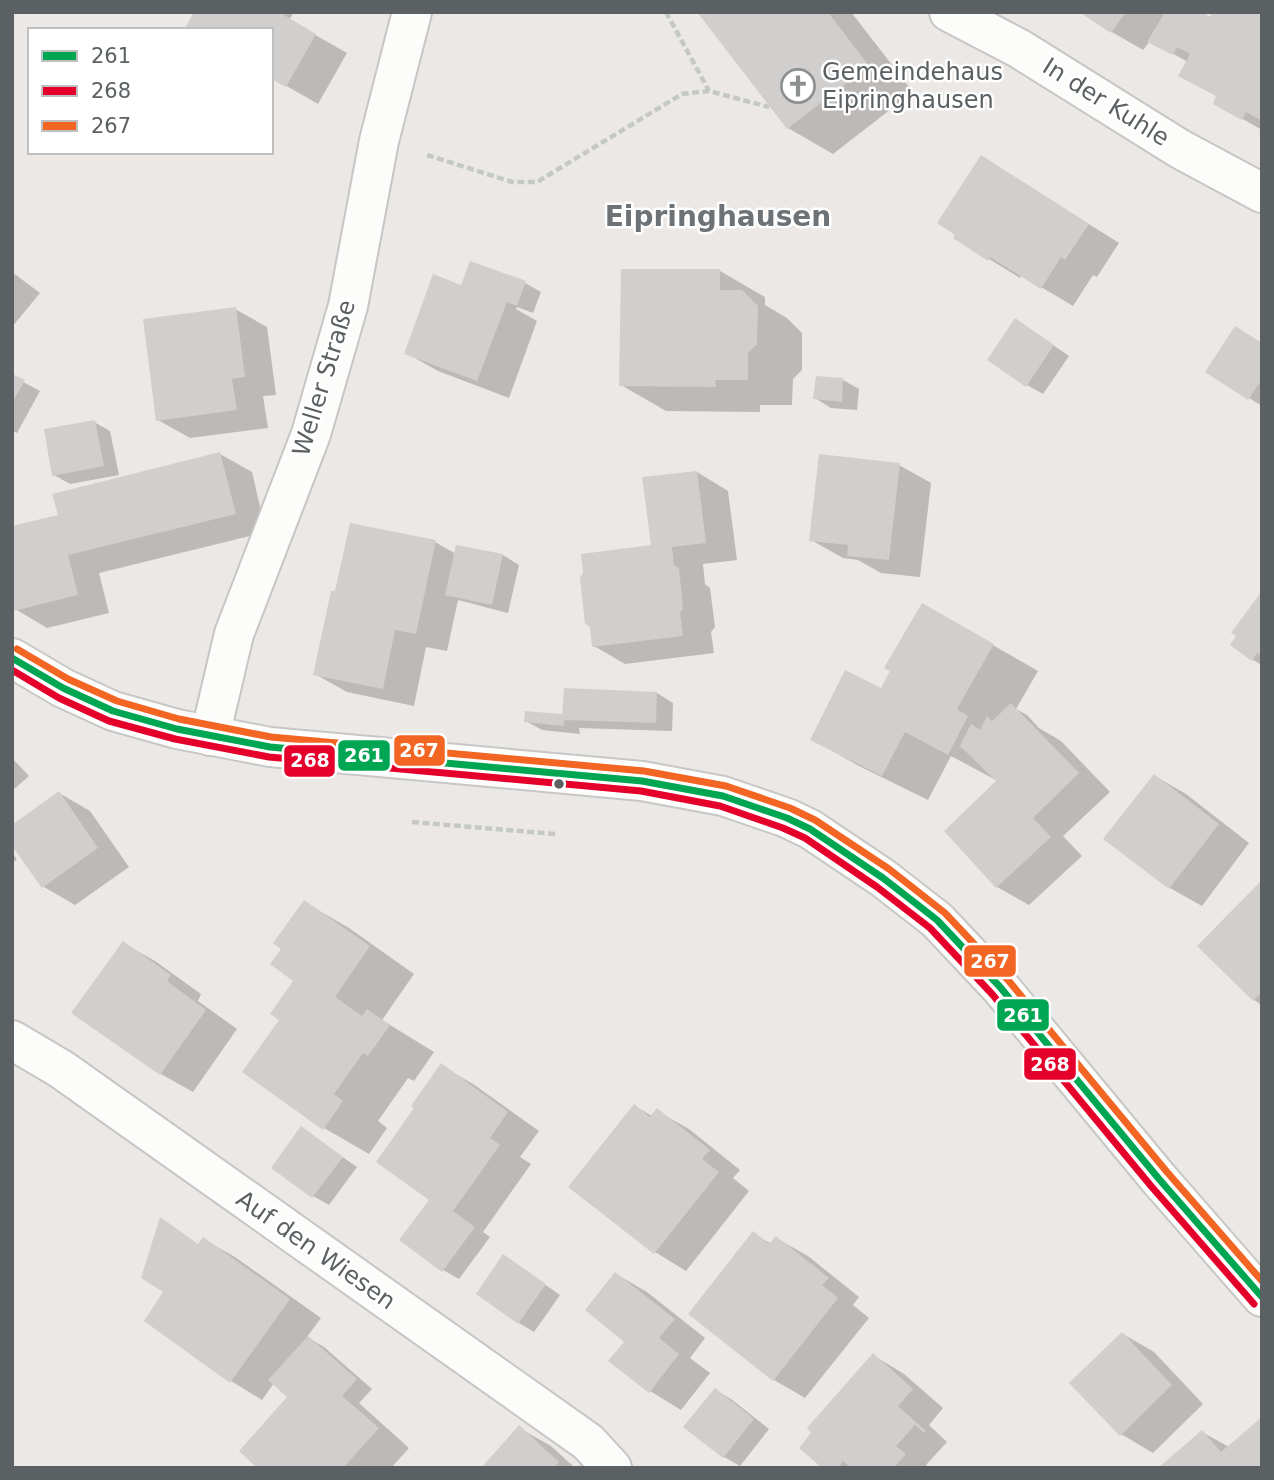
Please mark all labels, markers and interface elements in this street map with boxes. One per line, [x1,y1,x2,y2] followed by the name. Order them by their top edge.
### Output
[28,28,273,154] legend
[91,44,131,68] text: 261
[1038,52,1174,152] street label: In der Kuhle
[822,58,1003,114] place label: Gemeindehaus Eipringhausen
[779,67,817,105] church icon: Gemeindehaus Eipringhausen
[91,79,131,103] text: 268
[91,114,131,138] text: 267
[605,200,831,233] district label: Eipringhausen
[287,297,361,459] street label: Weller Straße
[393,734,446,767] line badge: 267
[337,739,391,772] line badge: 261
[399,739,439,761] text: 267
[283,744,336,778] line badge: 268
[344,744,384,766] text: 261
[290,749,330,771] text: 268
[552,777,566,791] unlabelled marker
[963,944,1017,978] line badge: 267
[970,950,1010,972] text: 267
[996,998,1050,1032] line badge: 261
[1003,1004,1043,1026] text: 261
[1023,1047,1077,1081] line badge: 268
[1030,1053,1070,1075] text: 268
[231,1185,401,1315] street label: Auf den Wiesen

